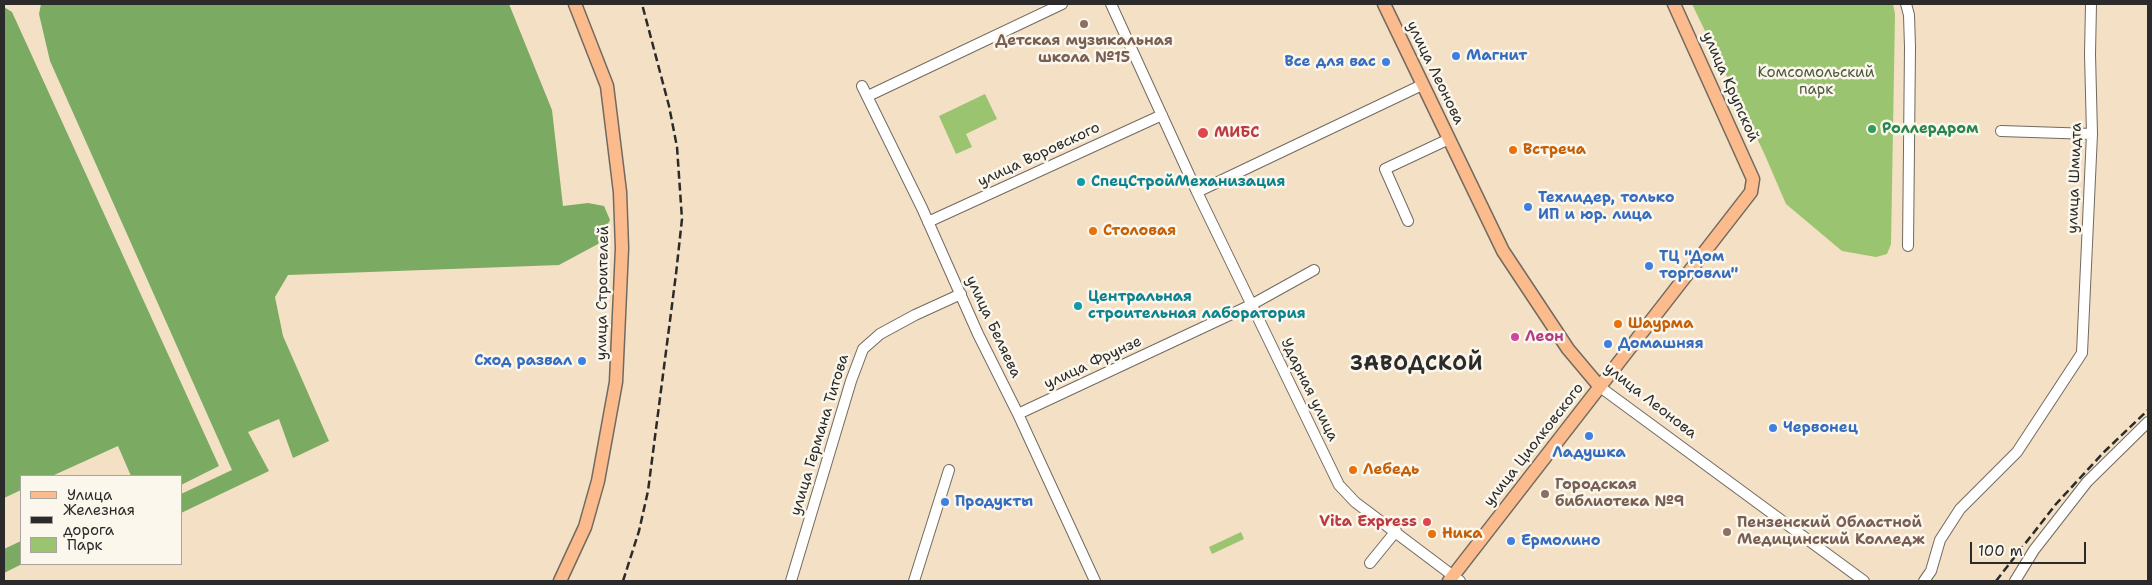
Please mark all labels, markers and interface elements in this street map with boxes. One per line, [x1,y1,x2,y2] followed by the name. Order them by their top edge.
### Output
[1078,18,1090,30] marker: Детская музыкальная школа №15
[1402,18,1468,128] street label: улица Леонова
[1698,29,1762,145] street label: улица Крупской
[995,32,1173,67] place label: Детская музыкальная школа №15
[1466,47,1527,65] place label: Магнит
[1450,50,1462,62] marker: Магнит
[1284,53,1376,71] place label: Все для вас
[1380,56,1392,68] marker: Все для вас
[1757,64,1875,99] park label: Комсомольский парк
[975,119,1103,191] street label: улица Воровского
[1882,120,1978,138] place label: Роллердром
[2064,122,2086,234] street label: улица Шмидта
[1866,123,1878,135] marker: Роллердром
[1214,124,1260,142] place label: МИБС
[1196,126,1210,140] marker: МИБС
[1523,141,1586,159] place label: Встреча
[1507,144,1519,156] marker: Встреча
[1091,173,1285,191] place label: СпецСтройМеханизация
[1075,176,1087,188] marker: СпецСтройМеханизация
[1538,189,1675,224] place label: Техлидер, только ИП и юр. лица
[1522,201,1534,213] marker: Техлидер, только ИП и юр. лица
[1103,222,1176,240] place label: Столовая
[593,225,613,361] street label: улица Строителей
[1087,225,1099,237] marker: Столовая
[1659,248,1738,283] place label: ТЦ "Дом торговли"
[1643,260,1655,272] marker: ТЦ "Дом торговли"
[961,273,1025,381] street label: улица Беляева
[1088,288,1306,323] place label: Центральная строительная лаборатория
[1072,300,1084,312] marker: Центральная строительная лаборатория
[1628,315,1693,333] place label: Шаурма
[1612,318,1624,330] marker: Шаурма
[1525,328,1564,346] place label: Леон
[1509,331,1521,343] marker: Леон
[1041,333,1145,393] street label: улица Фрунзе
[1618,335,1704,353] place label: Домашняя
[1276,336,1342,444] street label: Ударная улица
[1602,338,1614,350] marker: Домашняя
[474,352,572,370] place label: Сход развал
[787,352,853,518] street label: улица Германа Титова
[1349,353,1485,377] district label: ЗАВОДСКОЙ
[576,355,588,367] marker: Сход развал
[1600,359,1700,443] street label: улица Леонова
[1480,380,1588,510] street label: улица Циолковского
[1783,419,1858,437] place label: Червонец
[1767,422,1779,434] marker: Червонец
[1583,430,1595,442] marker: Ладушка
[1552,444,1626,462] place label: Ладушка
[1363,461,1419,479] place label: Лебедь
[1347,464,1359,476] marker: Лебедь
[20,475,182,565] legend
[1555,476,1684,511] place label: Городская библиотека №9
[67,485,112,505] text: Улица
[1539,488,1551,500] marker: Городская библиотека №9
[955,493,1033,511] place label: Продукты
[939,496,951,508] marker: Продукты
[63,500,135,540] text: Железная дорога
[1319,513,1417,531] place label: Vita Express
[1737,514,1925,549] place label: Пензенский Областной Медицинский Колледж
[1421,516,1433,528] marker: Vita Express
[1442,525,1483,543] place label: Ника
[1721,526,1733,538] marker: Пензенский Областной Медицинский Колледж
[1426,528,1438,540] marker: Ника
[1521,532,1601,550] place label: Ермолино
[1972,532,2088,564] scale bar
[67,535,103,555] text: Парк
[1505,535,1517,547] marker: Ермолино
[1978,541,2023,561] text: 100 m

